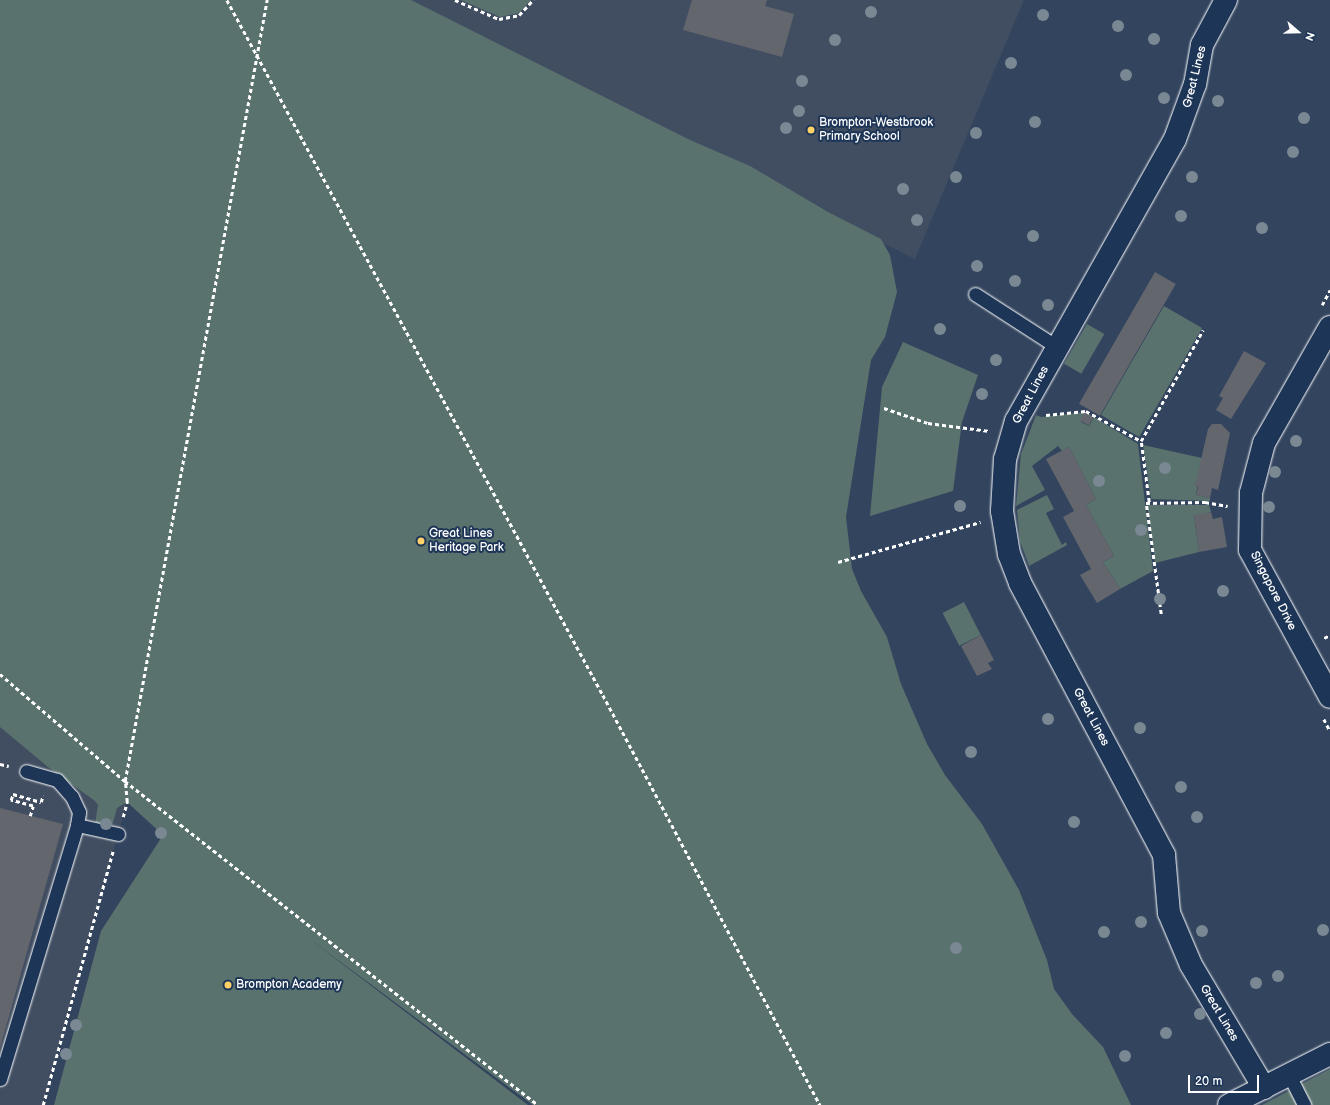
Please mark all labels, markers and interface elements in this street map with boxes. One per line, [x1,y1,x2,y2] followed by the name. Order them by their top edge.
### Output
[1278,12,1318,52] north arrow
[1302,30,1317,42] text: N
[1180,44,1210,110] street label: Great Lines
[819,116,933,144] place label: Brompton-Westbrook Primary School
[806,125,816,135] marker: Brompton-Westbrook Primary School
[1010,364,1052,426] street label: Great Lines
[429,527,504,555] place label: Great Lines Heritage Park
[416,536,426,546] marker: Great Lines Heritage Park
[1247,549,1299,633] street label: Singapore Drive
[1070,686,1112,748] street label: Great Lines
[236,978,342,992] place label: Brompton Academy
[223,980,233,990] marker: Brompton Academy
[1196,982,1242,1044] street label: Great Lines
[1190,1067,1261,1093] scale bar
[1195,1074,1222,1089] text: 20 m

